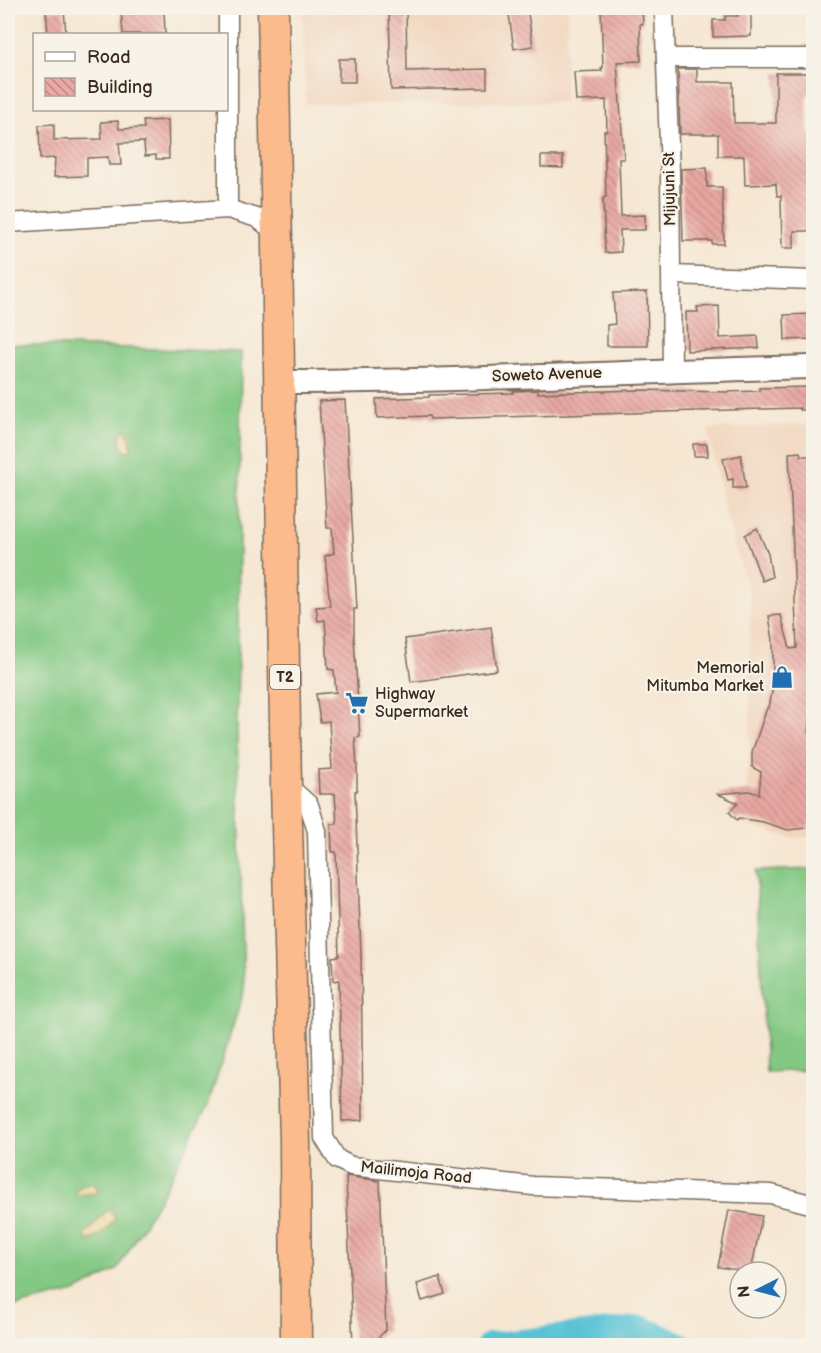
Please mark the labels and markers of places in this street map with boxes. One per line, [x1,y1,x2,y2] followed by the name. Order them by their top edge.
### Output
[646,659,764,696] place label: Memorial Mitumba Market
[769,664,795,690] shop icon: Memorial Mitumba Market
[375,685,468,722] place label: Highway Supermarket
[344,690,370,716] supermarket icon: Highway Supermarket

